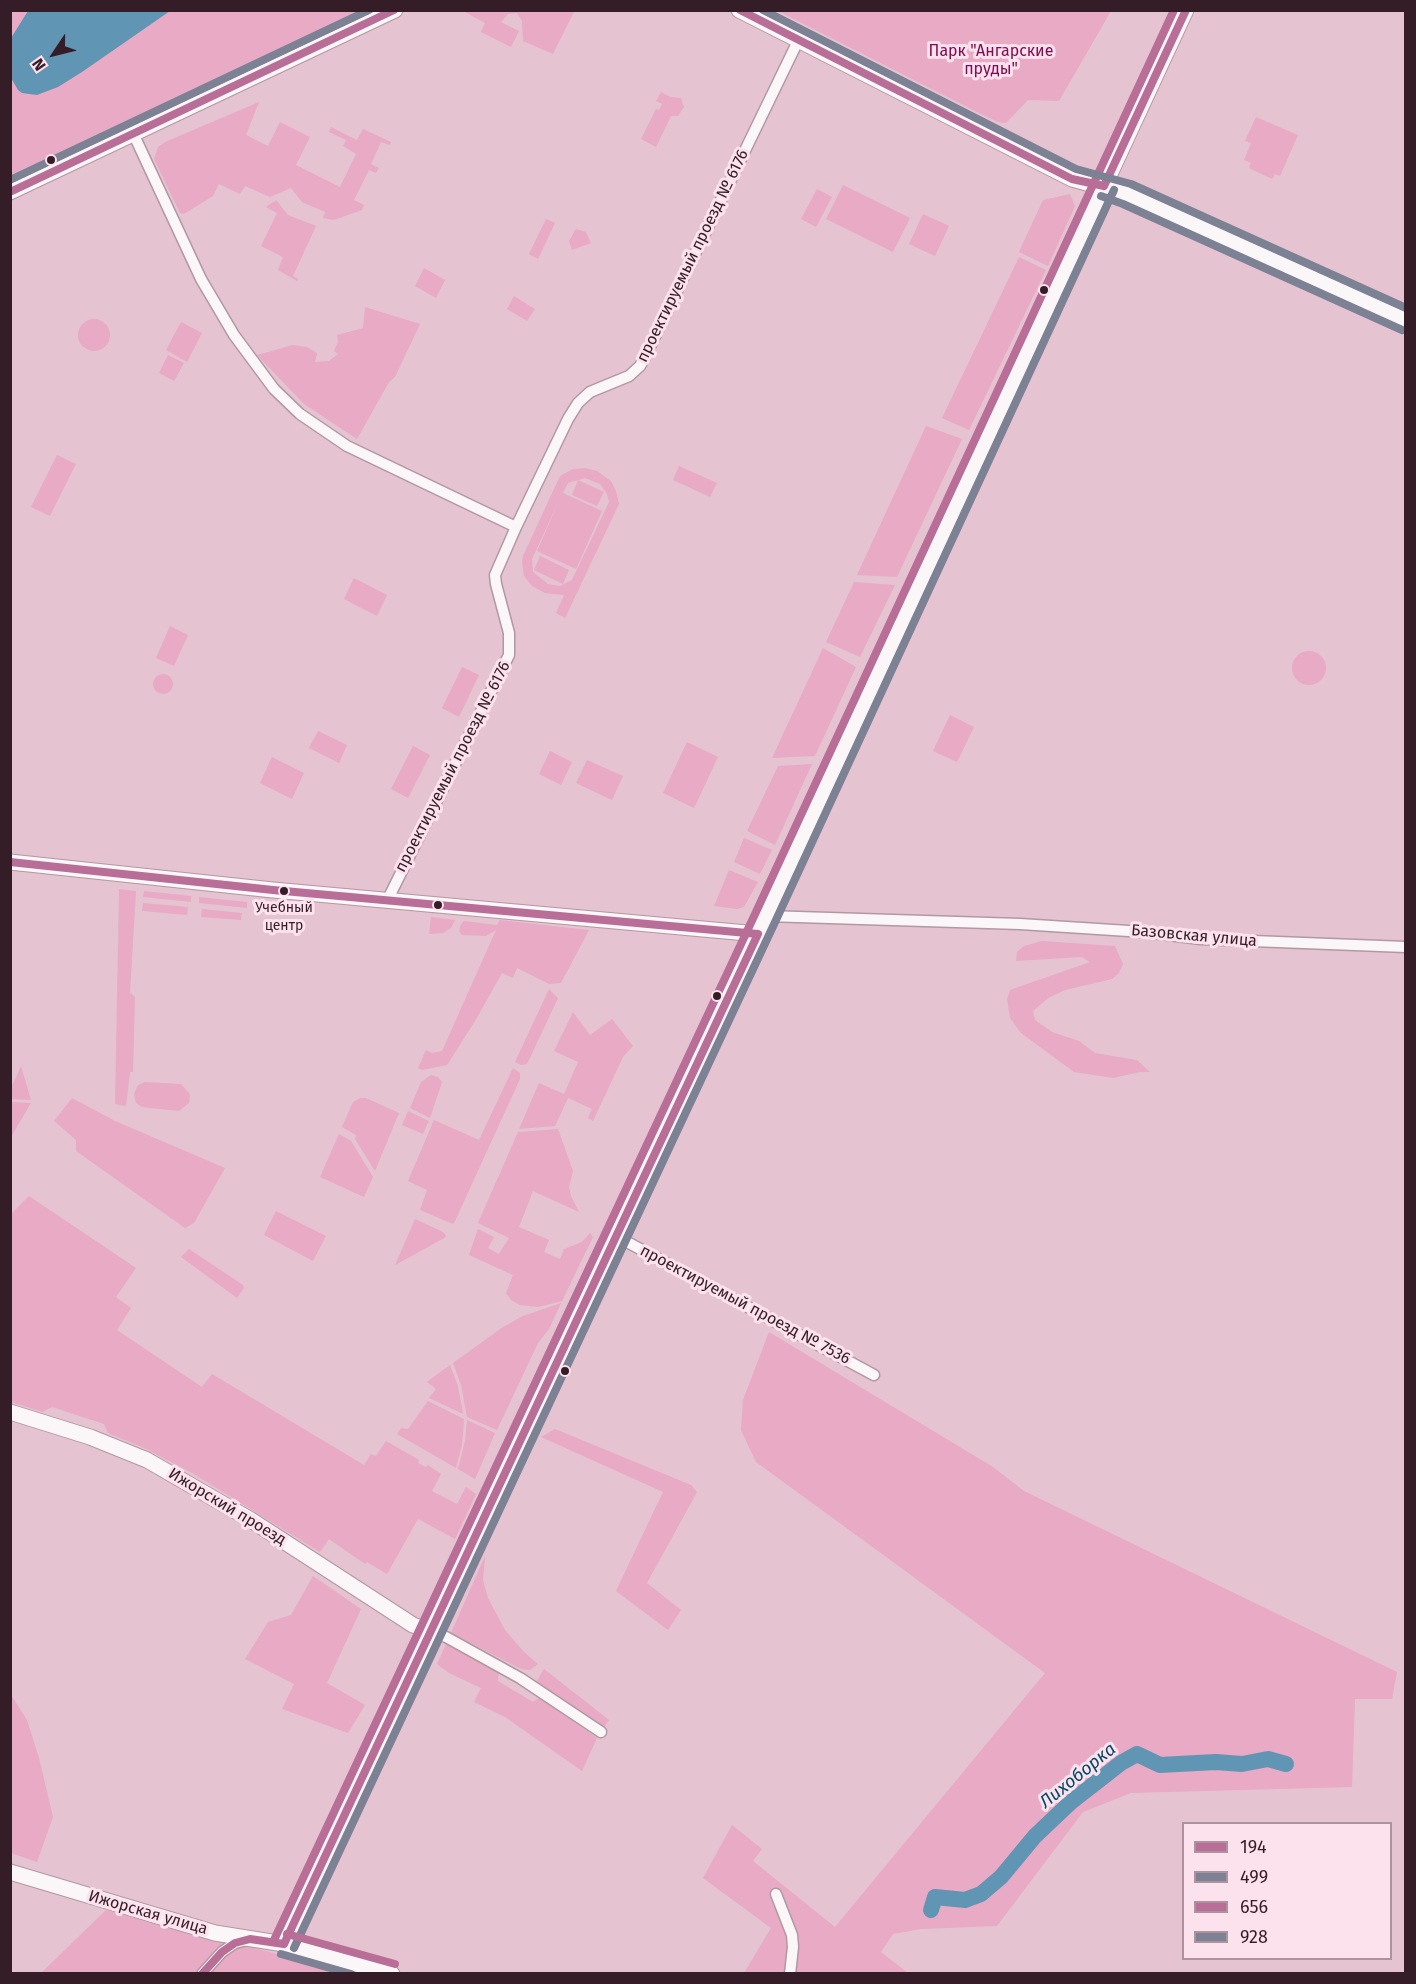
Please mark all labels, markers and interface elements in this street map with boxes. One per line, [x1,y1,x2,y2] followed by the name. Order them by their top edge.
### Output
[24,24,84,84] north arrow
[929,42,1053,80] park label: Парк "Ангарские пруды"
[28,55,50,74] text: N
[633,147,753,365] street label: проектируемый проезд № 6176
[45,154,57,166] unlabelled marker
[1038,284,1050,296] unlabelled marker
[391,658,515,876] street label: проектируемый проезд № 6176
[278,885,290,897] marker: Учебный центр
[432,899,444,911] unlabelled marker
[255,900,313,933] place label: Учебный центр
[1130,921,1258,951] street label: Базовская улица
[711,990,723,1002] unlabelled marker
[637,1241,853,1369] street label: проектируемый проезд № 7536
[559,1365,571,1377] unlabelled marker
[165,1464,289,1550] street label: Ижорский проезд
[1035,1739,1121,1813] water label: Лихоборка
[1182,1822,1392,1960] legend
[1240,1836,1267,1858] text: 194
[1240,1866,1268,1888] text: 499
[86,1887,210,1939] street label: Ижорская улица
[1240,1896,1268,1918] text: 656
[1240,1926,1268,1948] text: 928

